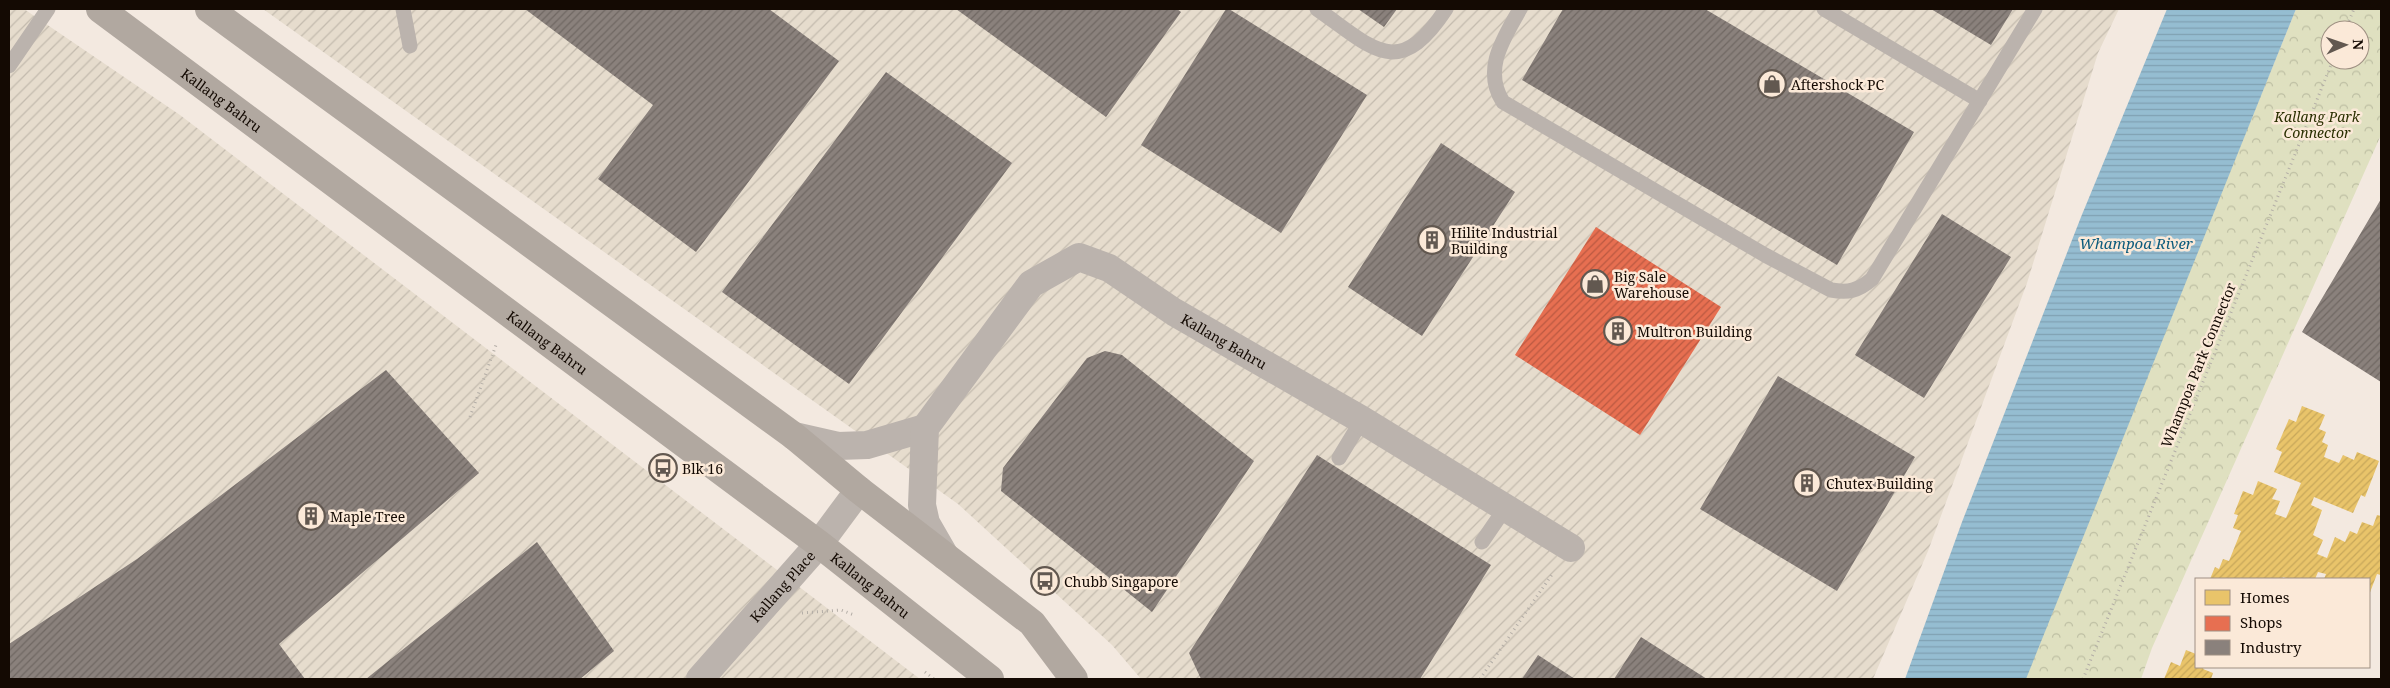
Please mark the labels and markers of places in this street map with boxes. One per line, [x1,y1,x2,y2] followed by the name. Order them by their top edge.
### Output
[1757,69,1787,99] shop icon: Aftershock PC
[1791,75,1885,94] place label: Aftershock PC
[1451,223,1558,258] place label: Hilite Industrial Building
[1417,225,1447,255] building icon: Hilite Industrial Building
[1614,267,1689,302] place label: Big Sale Warehouse
[1580,269,1610,299] shop icon: Big Sale Warehouse
[1603,316,1633,346] building icon: Multron Building
[1637,322,1753,341] place label: Multron Building
[648,453,678,483] bus stop icon: Blk 16
[682,459,723,478] place label: Blk 16
[1792,468,1822,498] building icon: Chutex Building
[1826,474,1933,493] place label: Chutex Building
[296,501,326,531] building icon: Maple Tree
[330,507,405,526] place label: Maple Tree
[1030,566,1060,596] bus stop icon: Chubb Singapore
[1064,572,1179,591] place label: Chubb Singapore

